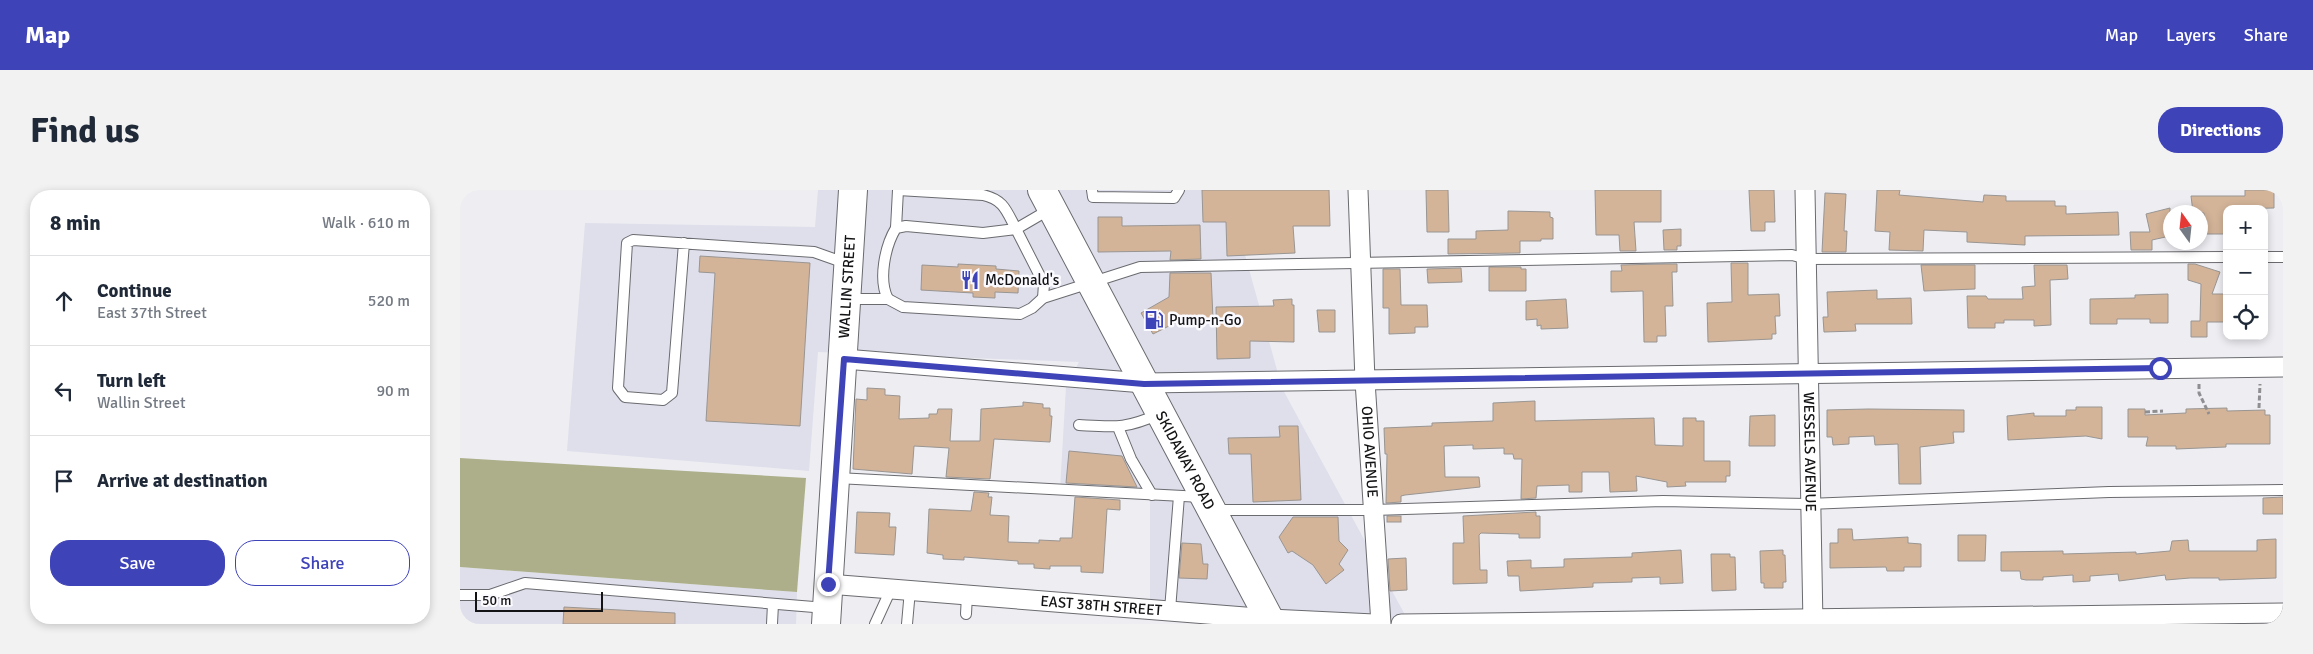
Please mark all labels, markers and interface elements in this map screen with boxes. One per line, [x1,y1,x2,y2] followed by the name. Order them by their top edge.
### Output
[25,20,70,50] text: Map
[2105,24,2138,46] text: Map
[2166,24,2216,46] text: Layers
[2244,24,2288,46] text: Share
[2158,107,2283,153] button: Directions
[30,109,140,152] text: Find us
[2163,205,2208,250] north arrow
[2223,205,2268,340] map controls
[2223,205,2268,250] button: +
[50,210,101,236] text: 8 min
[322,213,410,233] text: Walk · 610 m
[835,234,859,339] street label: WALLIN STREET
[2223,250,2268,295] button: −
[959,269,981,291] restaurant icon: McDonald's
[985,271,1060,289] place label: McDonald's
[97,279,172,303] text: Continue
[50,287,78,315] icon: ahead
[368,291,410,311] text: 520 m
[2223,295,2268,340] button: locate
[97,303,207,323] text: East 37th Street
[1143,309,1165,331] fuel station icon: Pump-n-Go
[1169,311,1242,329] place label: Pump-n-Go
[2149,357,2172,380] route start
[97,369,166,393] text: Turn left
[50,377,78,405] icon: left
[376,381,410,401] text: 90 m
[1800,392,1820,512] street label: WESSELS AVENUE
[97,393,186,413] text: Wallin Street
[1358,405,1382,498] street label: OHIO AVENUE
[1152,408,1219,513] street label: SKIDAWAY ROAD
[50,467,78,495] icon: arrive
[97,469,268,493] text: Arrive at destination
[50,540,225,586] button: Save
[235,540,410,586] button: Share
[817,573,840,596] route end
[475,589,602,612] scale bar
[482,592,511,609] text: 50 m
[1040,592,1163,619] street label: EAST 38TH STREET

